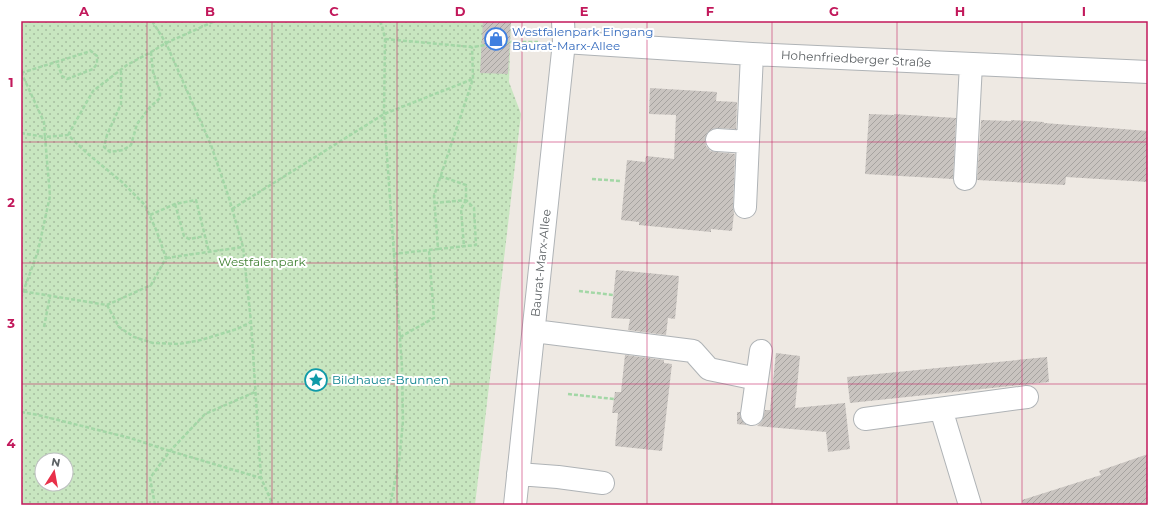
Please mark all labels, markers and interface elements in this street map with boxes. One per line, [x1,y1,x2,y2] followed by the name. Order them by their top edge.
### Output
[78,3,90,19] text: A
[205,3,215,19] text: B
[329,3,339,19] text: C
[455,3,466,19] text: D
[580,3,589,19] text: E
[706,3,714,19] text: F
[829,3,839,19] text: G
[955,3,965,19] text: H
[1082,3,1086,19] text: I
[512,24,653,53] place label: Westfalenpark Eingang Baurat-Marx-Allee
[483,26,509,52] shop icon: Westfalenpark Eingang Baurat-Marx-Allee
[780,47,932,70] street label: Hohenfriedberger Straße
[8,74,14,90] text: 1
[7,194,15,210] text: 2
[527,208,554,318] street label: Baurat-Marx-Allee
[218,254,306,269] park label: Westfalenpark
[6,315,15,331] text: 3
[303,367,329,393] place icon: Bildhauer-Brunnen
[332,372,449,387] place label: Bildhauer-Brunnen
[7,435,16,451] text: 4
[34,452,74,492] north arrow
[50,454,62,470] text: N

